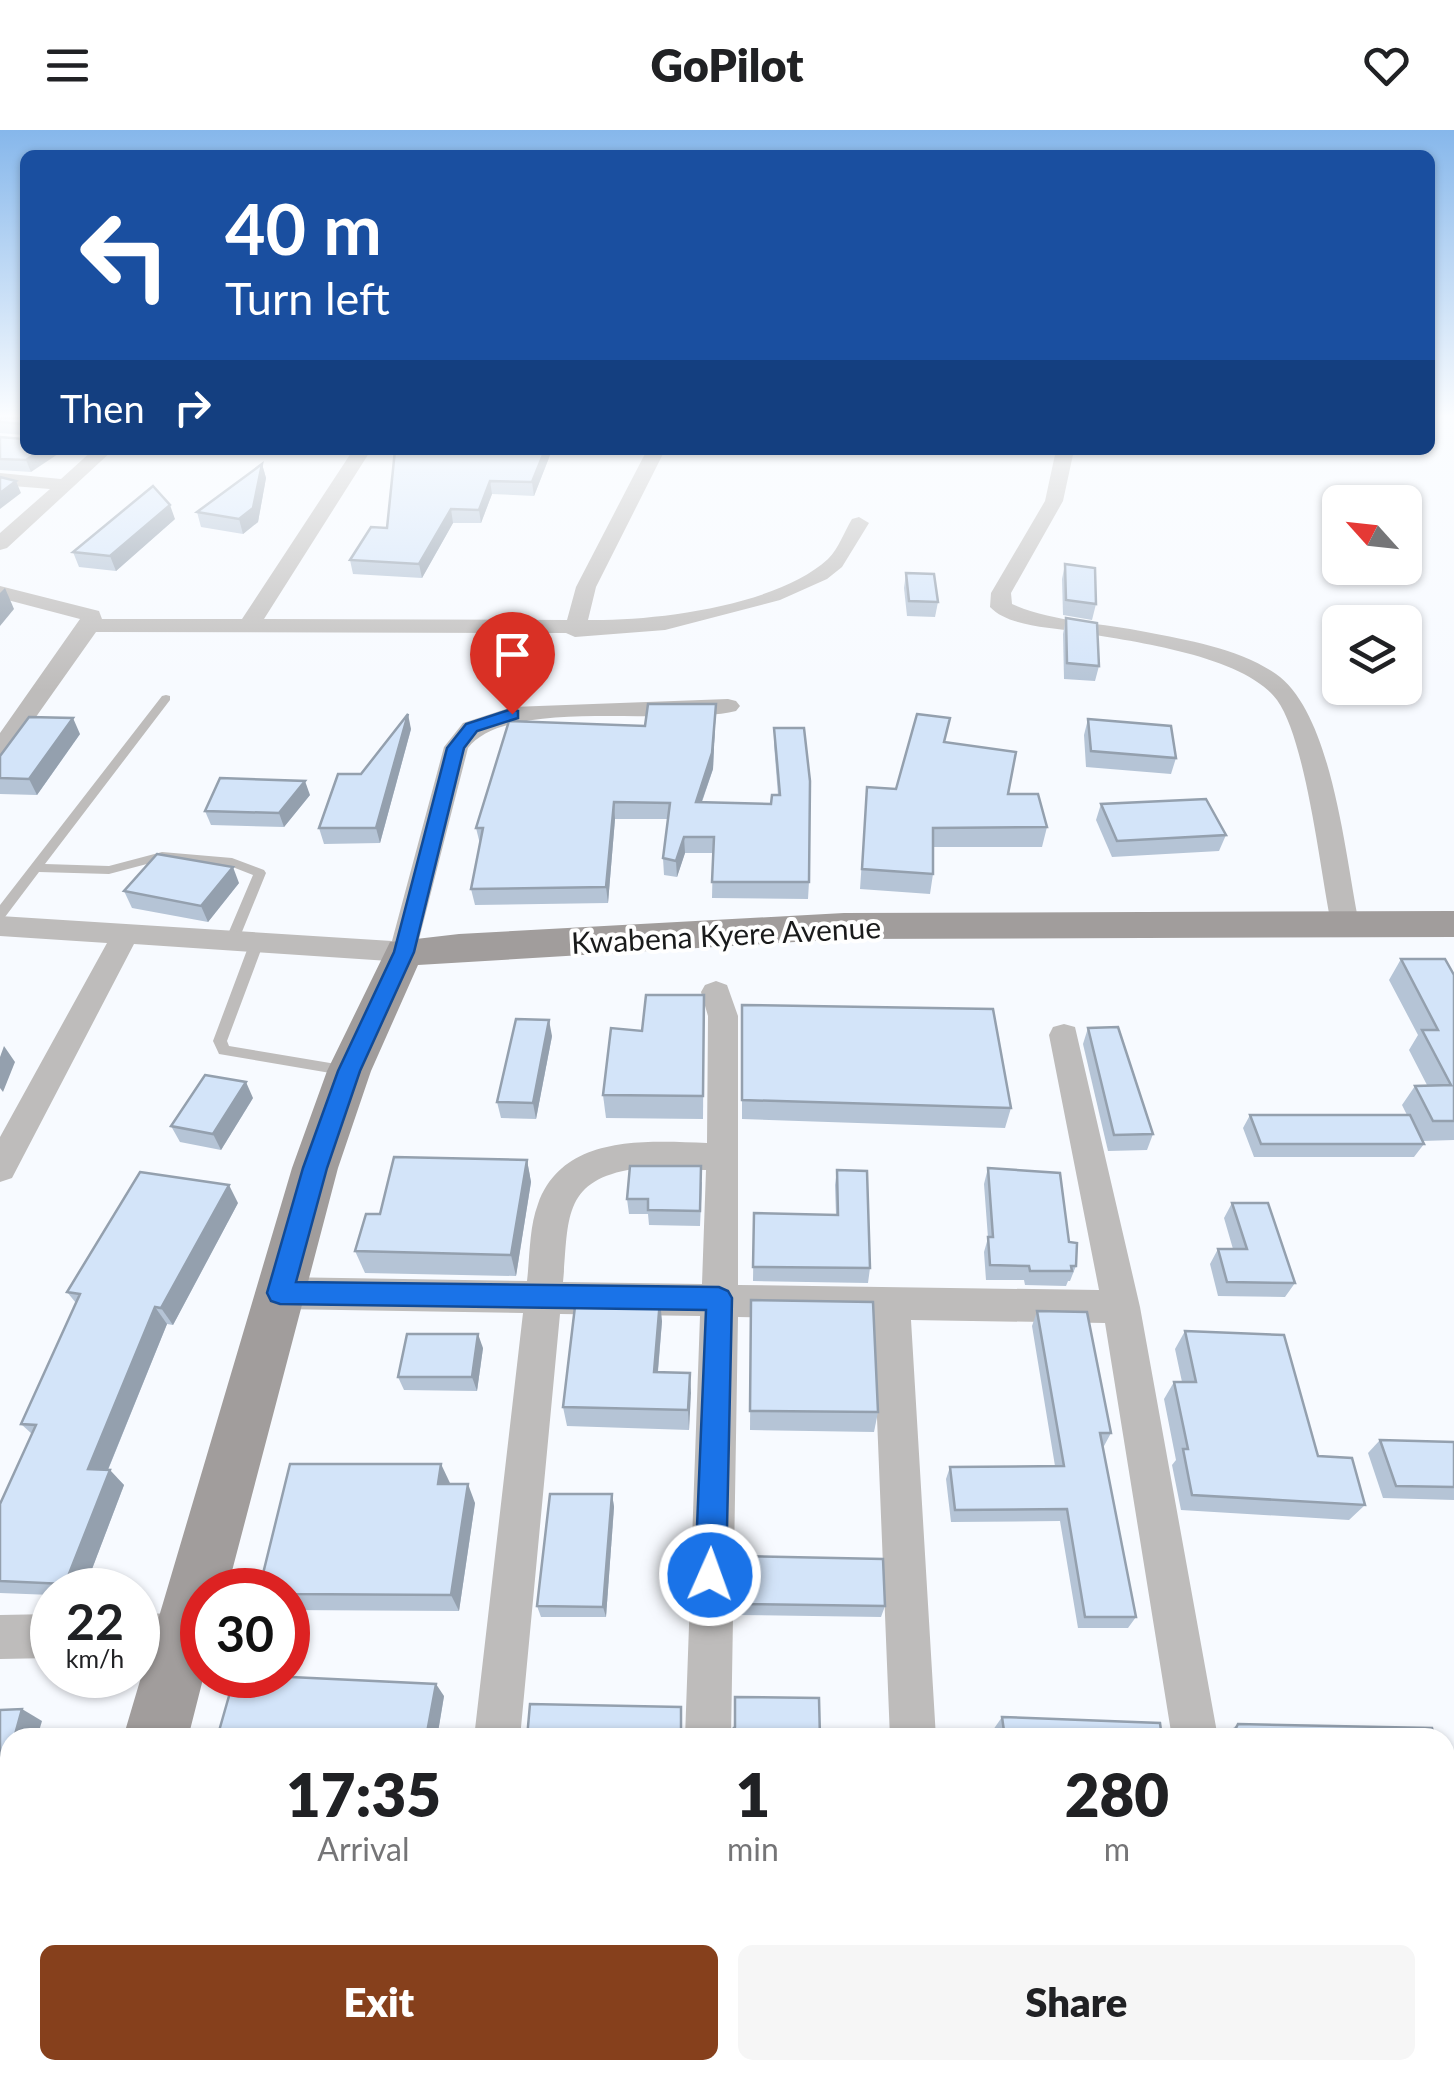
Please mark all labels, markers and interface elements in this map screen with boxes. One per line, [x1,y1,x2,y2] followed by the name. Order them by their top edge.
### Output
[40,38,95,93] icon: menu
[651,38,803,92] text: GoPilot
[1359,38,1414,93] icon: heart
[225,186,382,270] text: 40 m
[60,190,190,320] icon: left
[225,271,390,325] text: Turn left
[165,380,220,435] icon: right
[60,385,145,431] text: Then
[1322,485,1422,585] north arrow
[1322,485,1422,705] map controls
[1322,605,1422,705] button: layers
[470,612,555,715] pin
[485,627,540,682] icon: arrive
[570,908,882,960] street label: Kwabena Kyere Avenue
[658,1523,762,1627] position arrow
[180,1568,310,1698] speed limit sign: 30
[66,1591,124,1651] text: 22
[66,1643,124,1673] text: km/h
[286,1758,441,1830] text: 17:35
[735,1758,770,1830] text: 1
[1065,1758,1169,1830] text: 280
[317,1829,410,1868] text: Arrival
[727,1829,779,1868] text: min
[1104,1829,1130,1868] text: m
[40,1945,718,2060] button: Exit
[738,1945,1415,2060] button: Share

